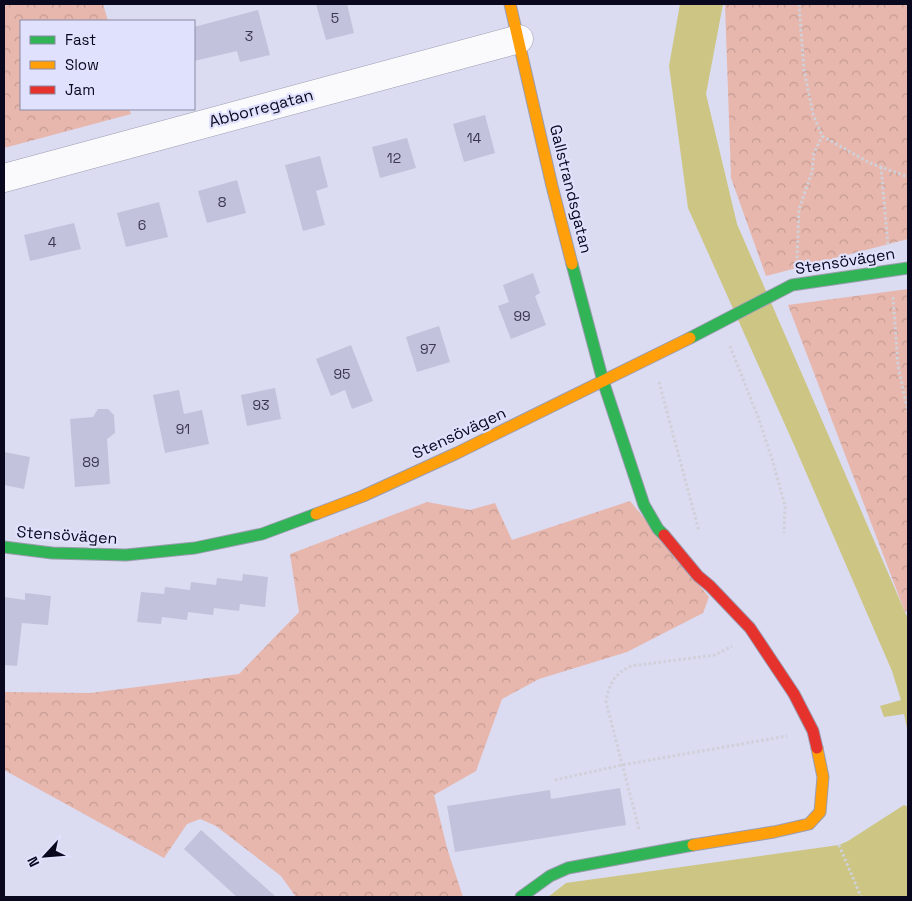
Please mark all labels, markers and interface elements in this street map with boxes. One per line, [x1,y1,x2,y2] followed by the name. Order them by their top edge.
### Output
[331,9,339,27] house number: 5
[20,20,195,110] legend
[245,27,253,45] house number: 3
[65,30,96,49] text: Fast
[65,55,99,74] text: Slow
[65,80,95,99] text: Jam
[207,84,315,132] street label: Abborregatan
[545,122,597,256] street label: Gallstrandsgatan
[467,129,482,147] house number: 14
[387,149,401,167] house number: 12
[218,193,227,211] house number: 8
[138,216,146,234] house number: 6
[48,233,57,251] house number: 4
[793,243,897,279] street label: Stensövägen
[513,307,531,325] house number: 99
[420,340,436,358] house number: 97
[334,365,350,383] house number: 95
[252,396,270,414] house number: 93
[409,402,509,464] street label: Stensövägen
[176,420,190,438] house number: 91
[82,453,100,471] house number: 89
[16,521,118,549] street label: Stensövägen
[20,831,70,881] north arrow
[23,854,43,870] text: N

